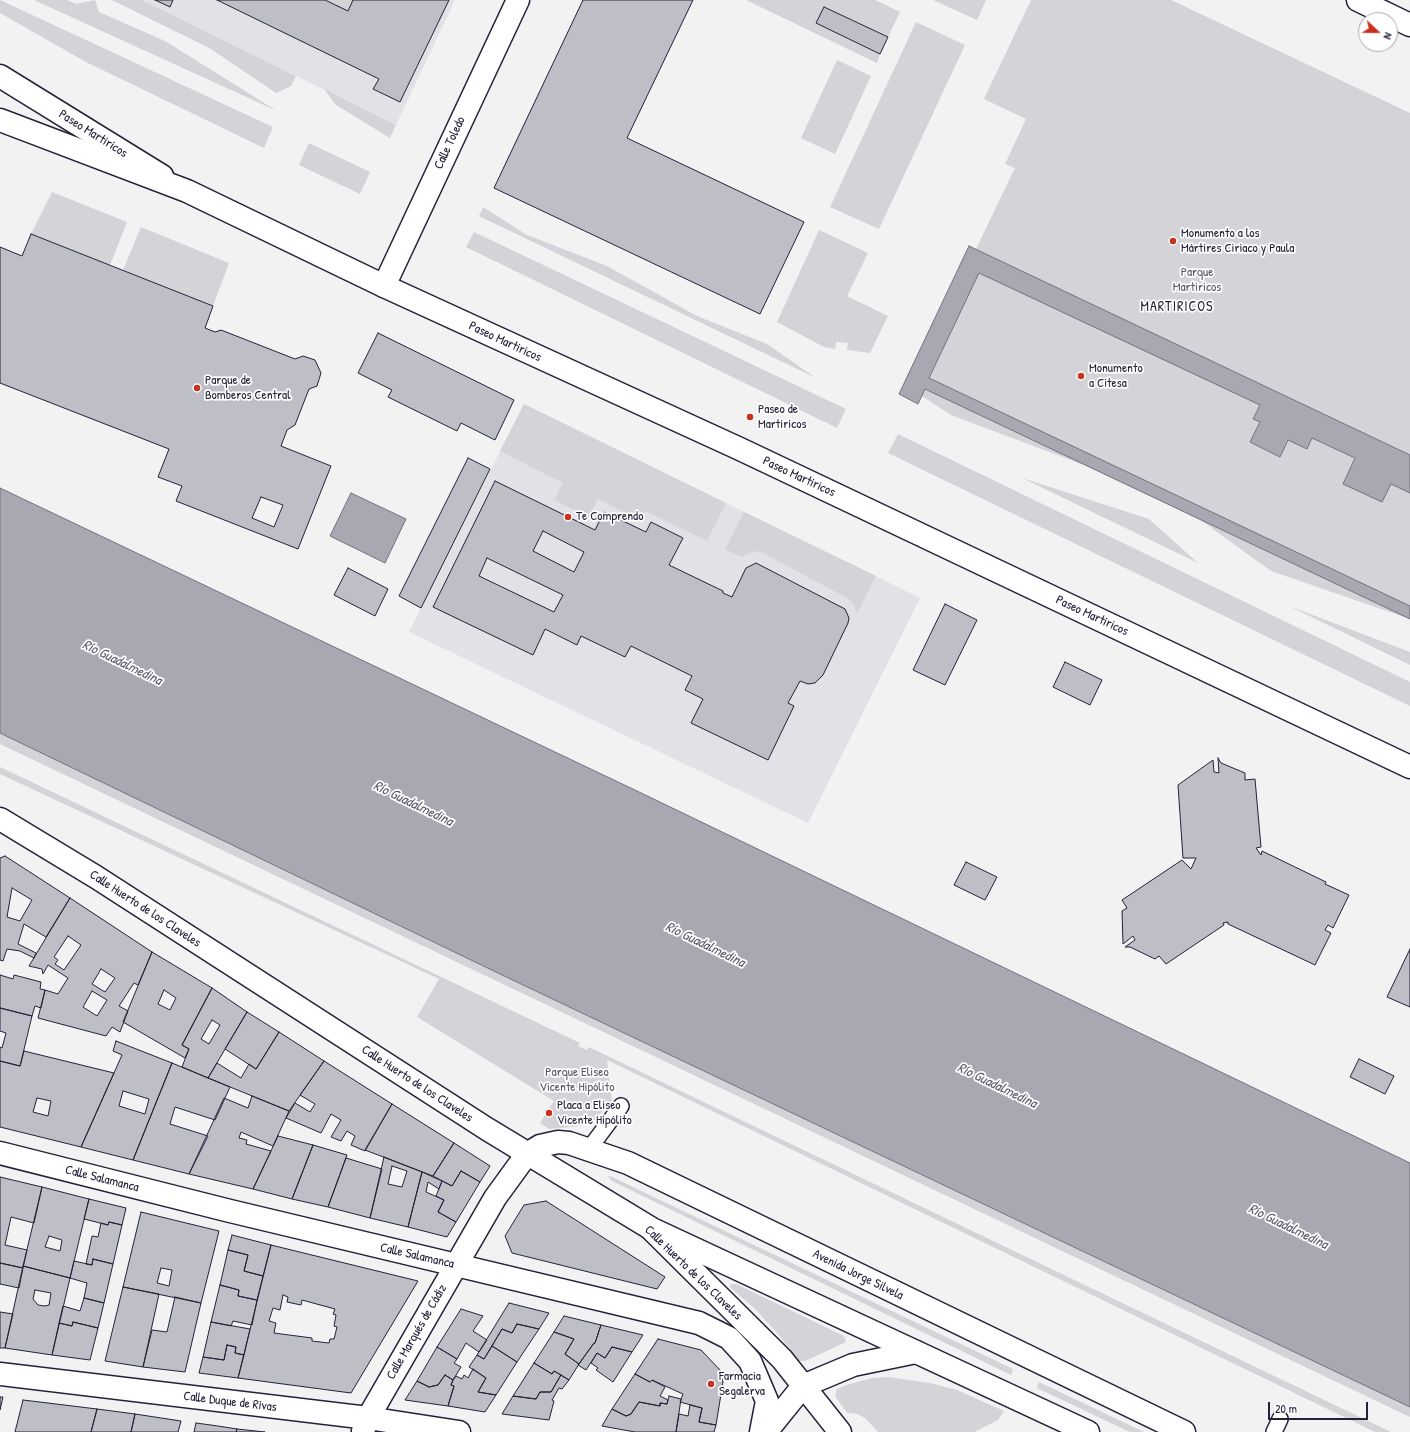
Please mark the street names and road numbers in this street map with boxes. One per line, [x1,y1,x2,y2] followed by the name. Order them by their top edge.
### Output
[56,107,130,161] street label: Paseo Martiricos
[431,114,469,172] street label: Calle Toledo
[466,318,544,366] street label: Paseo Martiricos
[760,453,838,501] street label: Paseo Martiricos
[1053,592,1131,640] street label: Paseo Martiricos
[86,867,204,951] street label: Calle Huerto de los Claveles
[358,1042,476,1126] street label: Calle Huerto de los Claveles
[63,1162,141,1196] street label: Calle Salamanca
[641,1222,745,1324] street label: Calle Huerto de los Claveles
[378,1240,456,1272] street label: Calle Salamanca
[810,1246,906,1304] street label: Avenida Jorge Silvela
[383,1282,451,1382] street label: Calle Marqués de Cádiz
[182,1389,278,1415] street label: Calle Duque de Rivas

